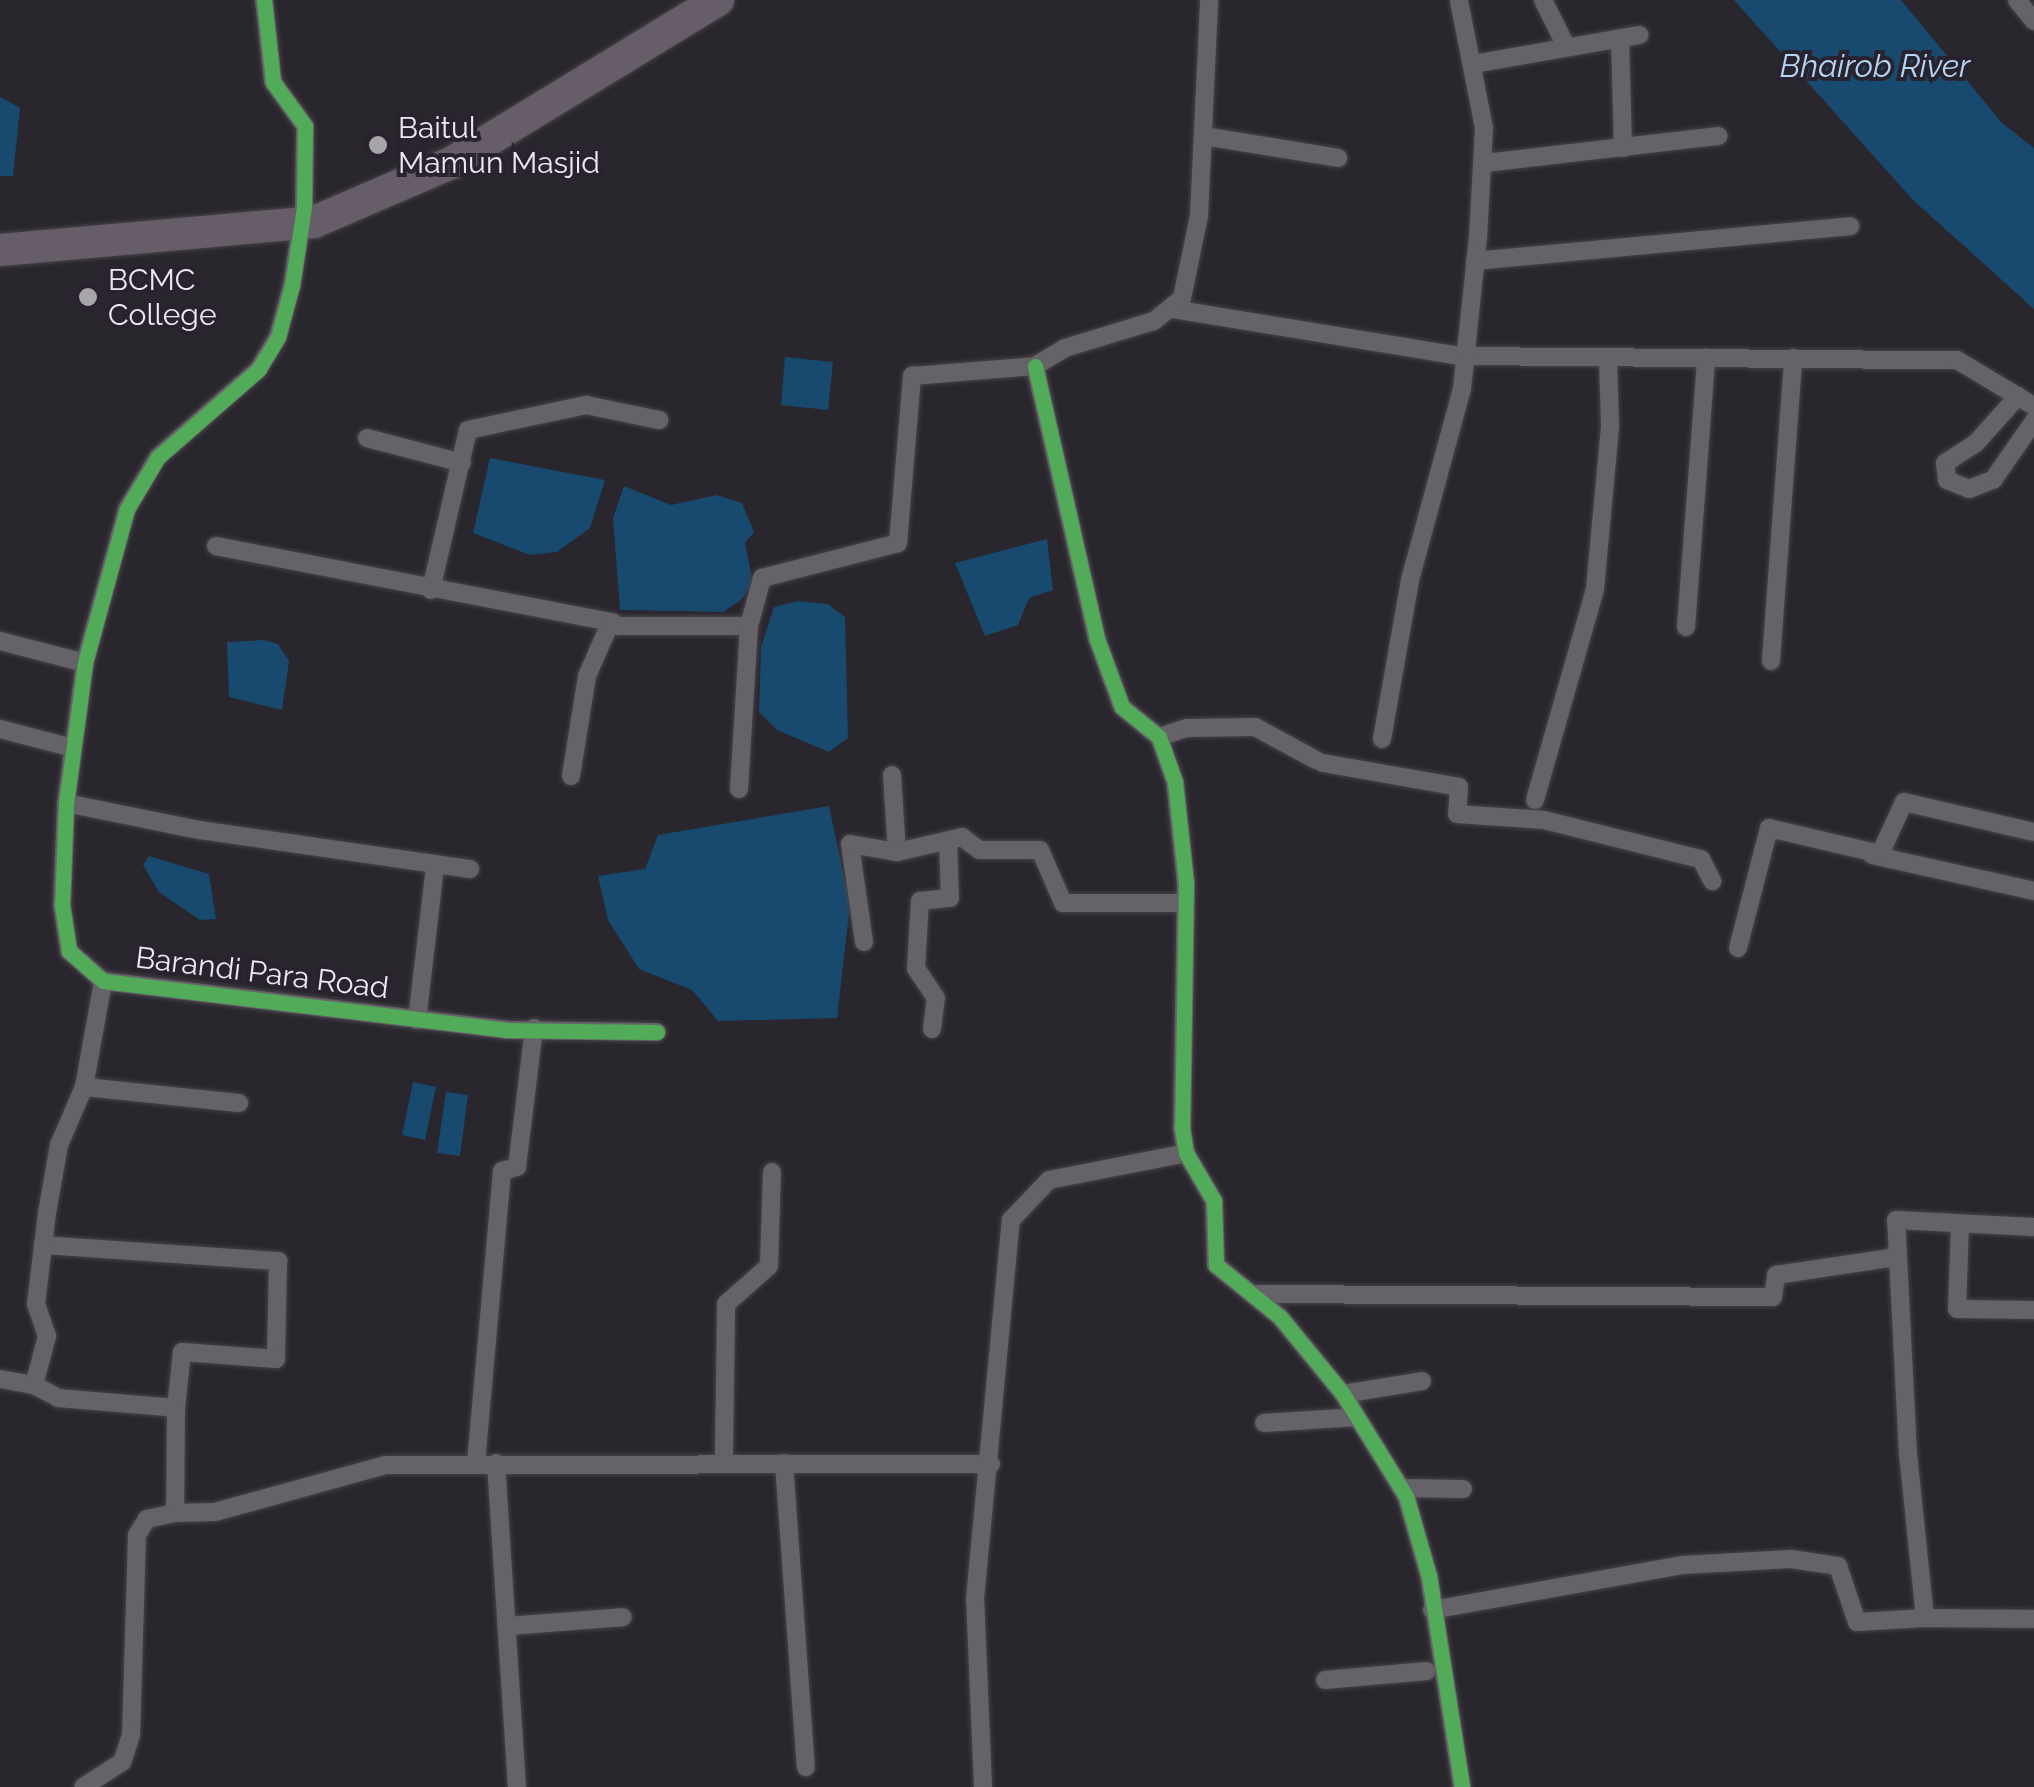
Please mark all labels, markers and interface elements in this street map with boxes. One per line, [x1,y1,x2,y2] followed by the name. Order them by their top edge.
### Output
[1780,47,1970,85] water label: Bhairob River
[398,110,600,180] place label: Baitul Mamun Masjid
[367,134,389,156] marker: Baitul Mamun Masjid
[108,262,217,332] place label: BCMC College
[77,286,99,308] marker: BCMC College
[133,940,391,1006] street label: Barandi Para Road

